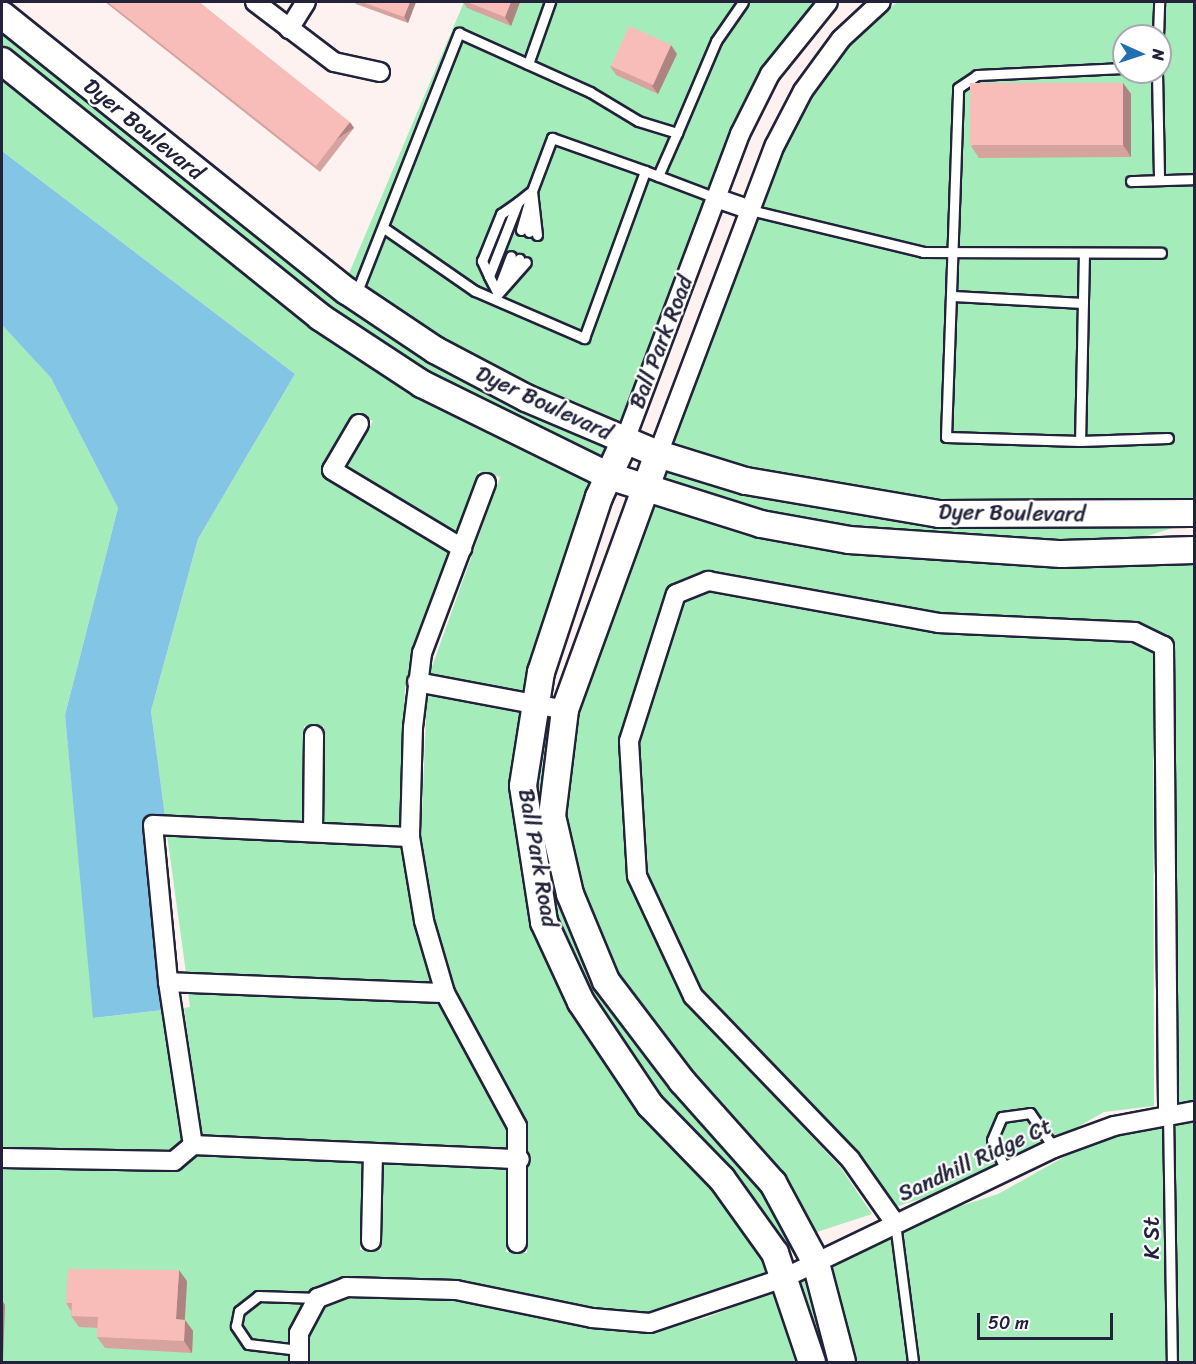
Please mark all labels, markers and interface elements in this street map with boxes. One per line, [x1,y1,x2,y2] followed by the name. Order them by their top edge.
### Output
[1112,24,1172,84] north arrow
[1144,49,1173,61] text: N
[79,73,209,185] street label: Dyer Boulevard
[623,271,699,413] street label: Ball Park Road
[472,360,616,446] street label: Dyer Boulevard
[939,499,1085,527] street label: Dyer Boulevard
[513,786,563,930] street label: Ball Park Road
[894,1113,1056,1207] street label: Sandhill Ridge Ct
[1139,1217,1165,1259] street label: K St
[980,1301,1116,1339] scale bar
[988,1307,1029,1339] text: 50 m

